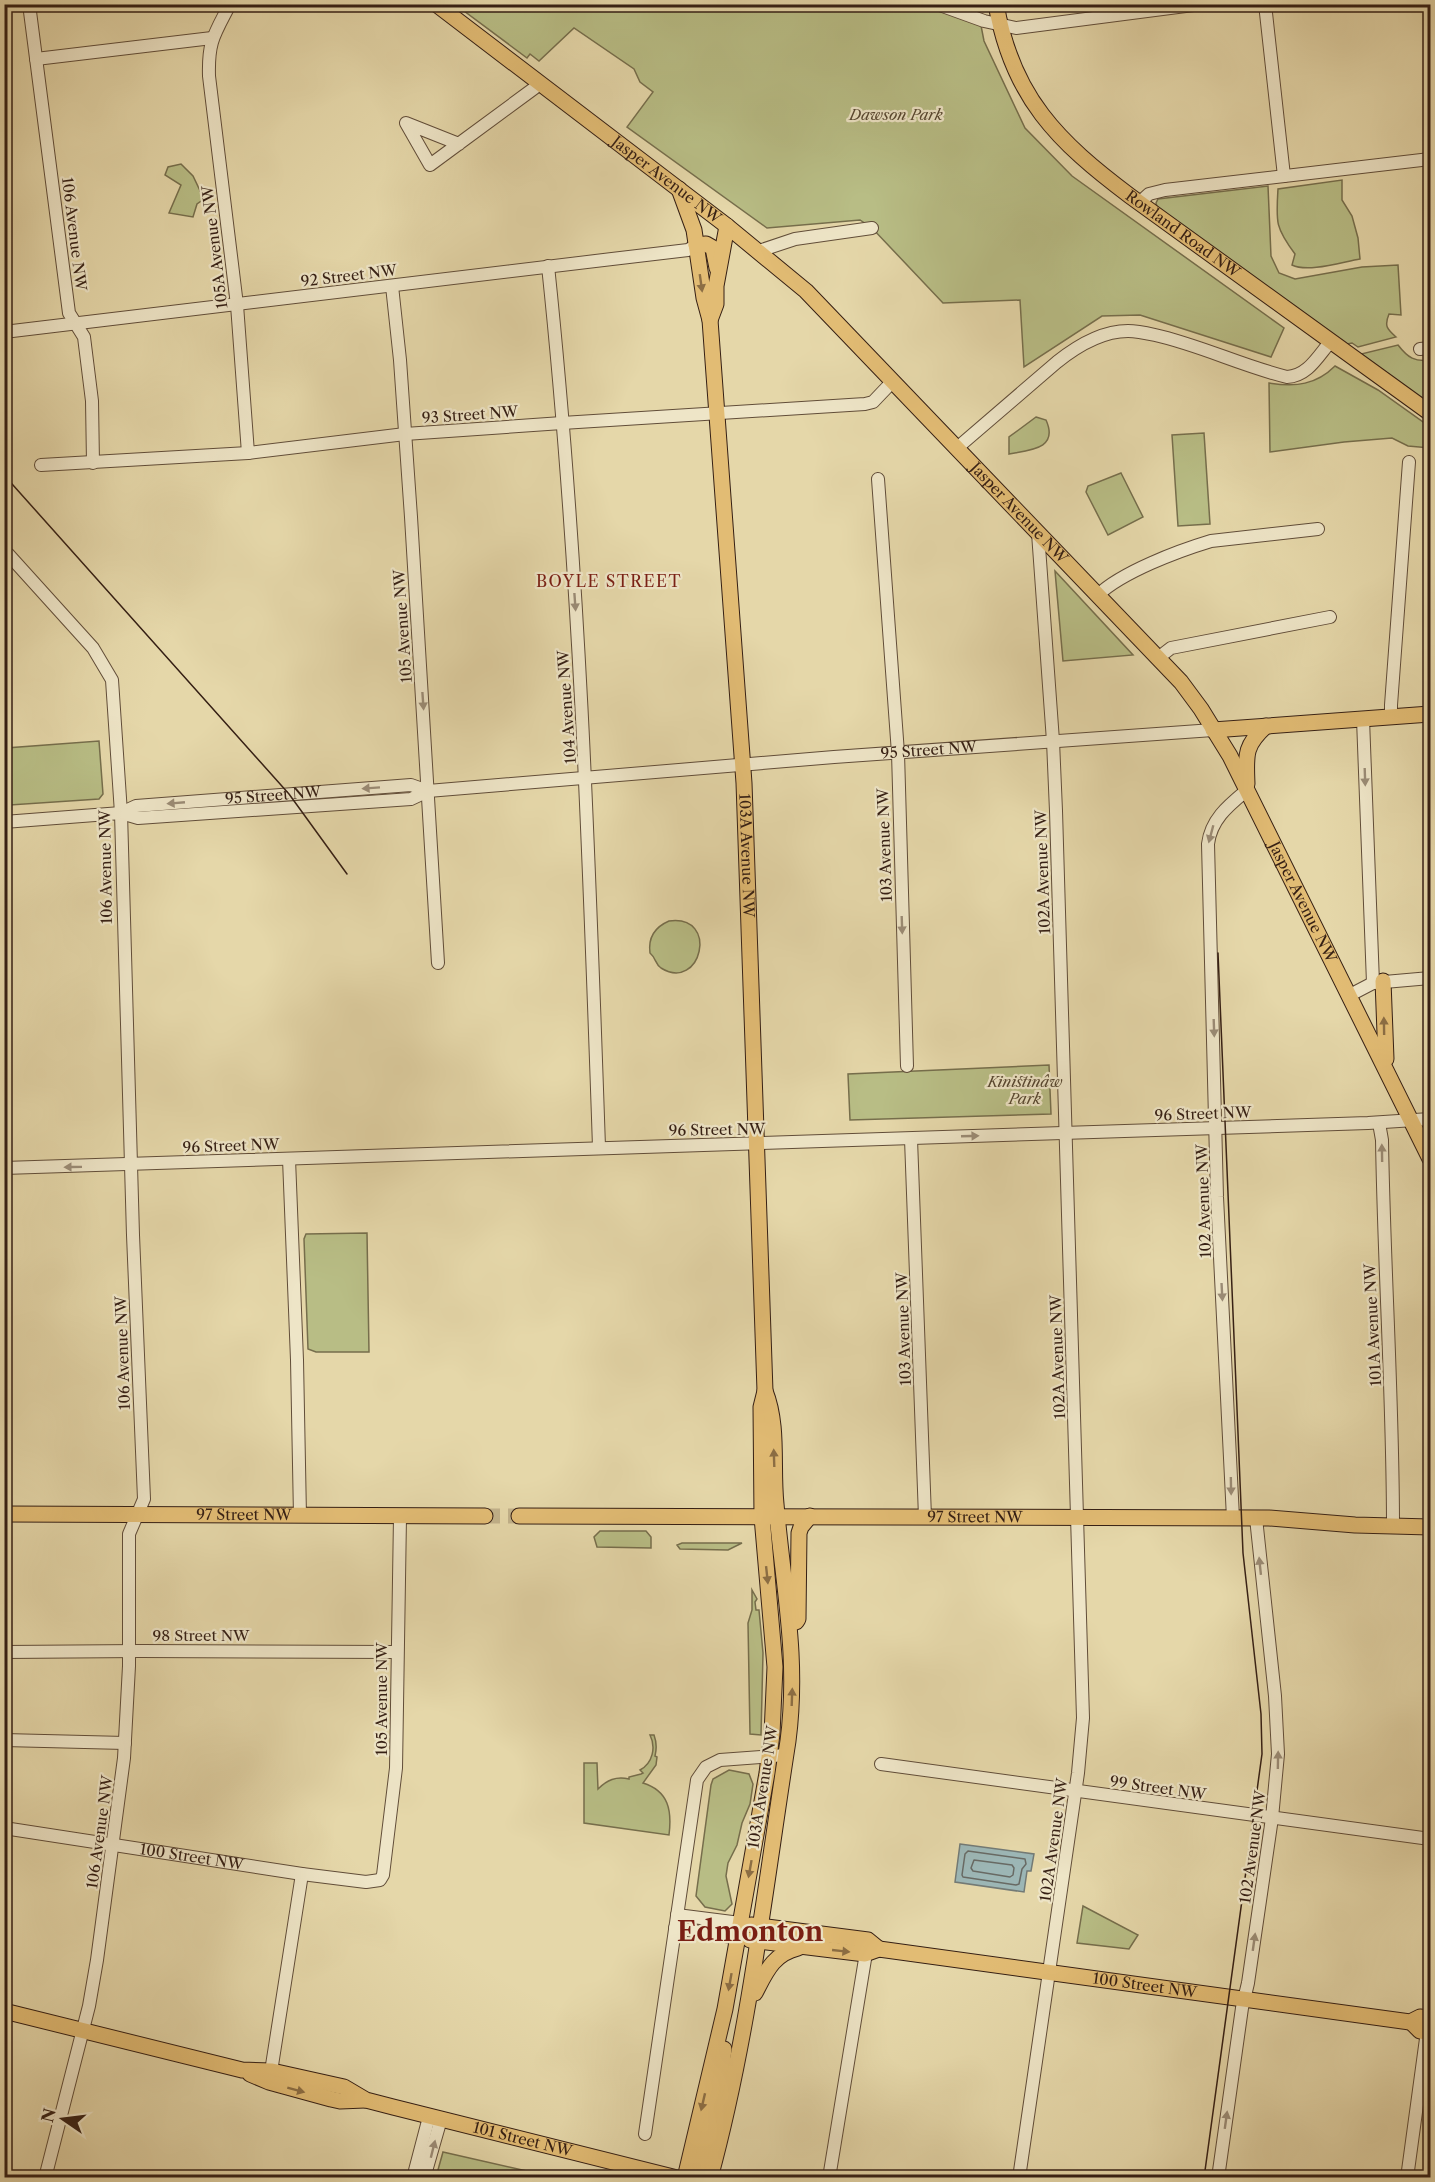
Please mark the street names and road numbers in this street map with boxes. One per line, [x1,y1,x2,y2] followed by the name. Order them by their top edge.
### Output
[607,130,726,228] street label: Jasper Avenue NW
[58,176,91,292] street label: 106 Avenue NW
[197,184,231,310] street label: 105A Avenue NW
[1122,186,1244,282] street label: Rowland Road NW
[300,260,399,291] street label: 92 Street NW
[421,402,519,427] street label: 93 Street NW
[965,457,1073,568] street label: Jasper Avenue NW
[389,568,416,683] street label: 105 Avenue NW
[553,649,580,765] street label: 104 Avenue NW
[880,737,978,763] street label: 95 Street NW
[224,782,322,808] street label: 95 Street NW
[873,787,896,902] street label: 103 Avenue NW
[735,793,759,918] street label: 103A Avenue NW
[95,809,116,924] street label: 106 Avenue NW
[1031,809,1054,935] street label: 102A Avenue NW
[1264,836,1341,966] street label: Jasper Avenue NW
[1154,1102,1252,1125] street label: 96 Street NW
[668,1119,766,1140] street label: 96 Street NW
[182,1134,280,1157] street label: 96 Street NW
[1192,1143,1215,1258] street label: 102 Avenue NW
[1360,1263,1385,1387] street label: 101A Avenue NW
[892,1271,915,1386] street label: 103 Avenue NW
[1046,1294,1069,1420] street label: 102A Avenue NW
[111,1295,134,1410] street label: 106 Avenue NW
[196,1505,292,1524] street label: 97 Street NW
[927,1507,1023,1526] street label: 97 Street NW
[153,1626,250,1645] street label: 98 Street NW
[372,1642,391,1756] street label: 105 Avenue NW
[743,1724,782,1850] street label: 103A Avenue NW
[1109,1771,1208,1804] street label: 99 Street NW
[82,1774,117,1890] street label: 106 Avenue NW
[1035,1776,1072,1903] street label: 102A Avenue NW
[1235,1789,1270,1905] street label: 102 Avenue NW
[139,1839,246,1874] street label: 100 Street NW
[1092,1969,1199,2002] street label: 100 Street NW
[471,2117,575,2161] street label: 101 Street NW

